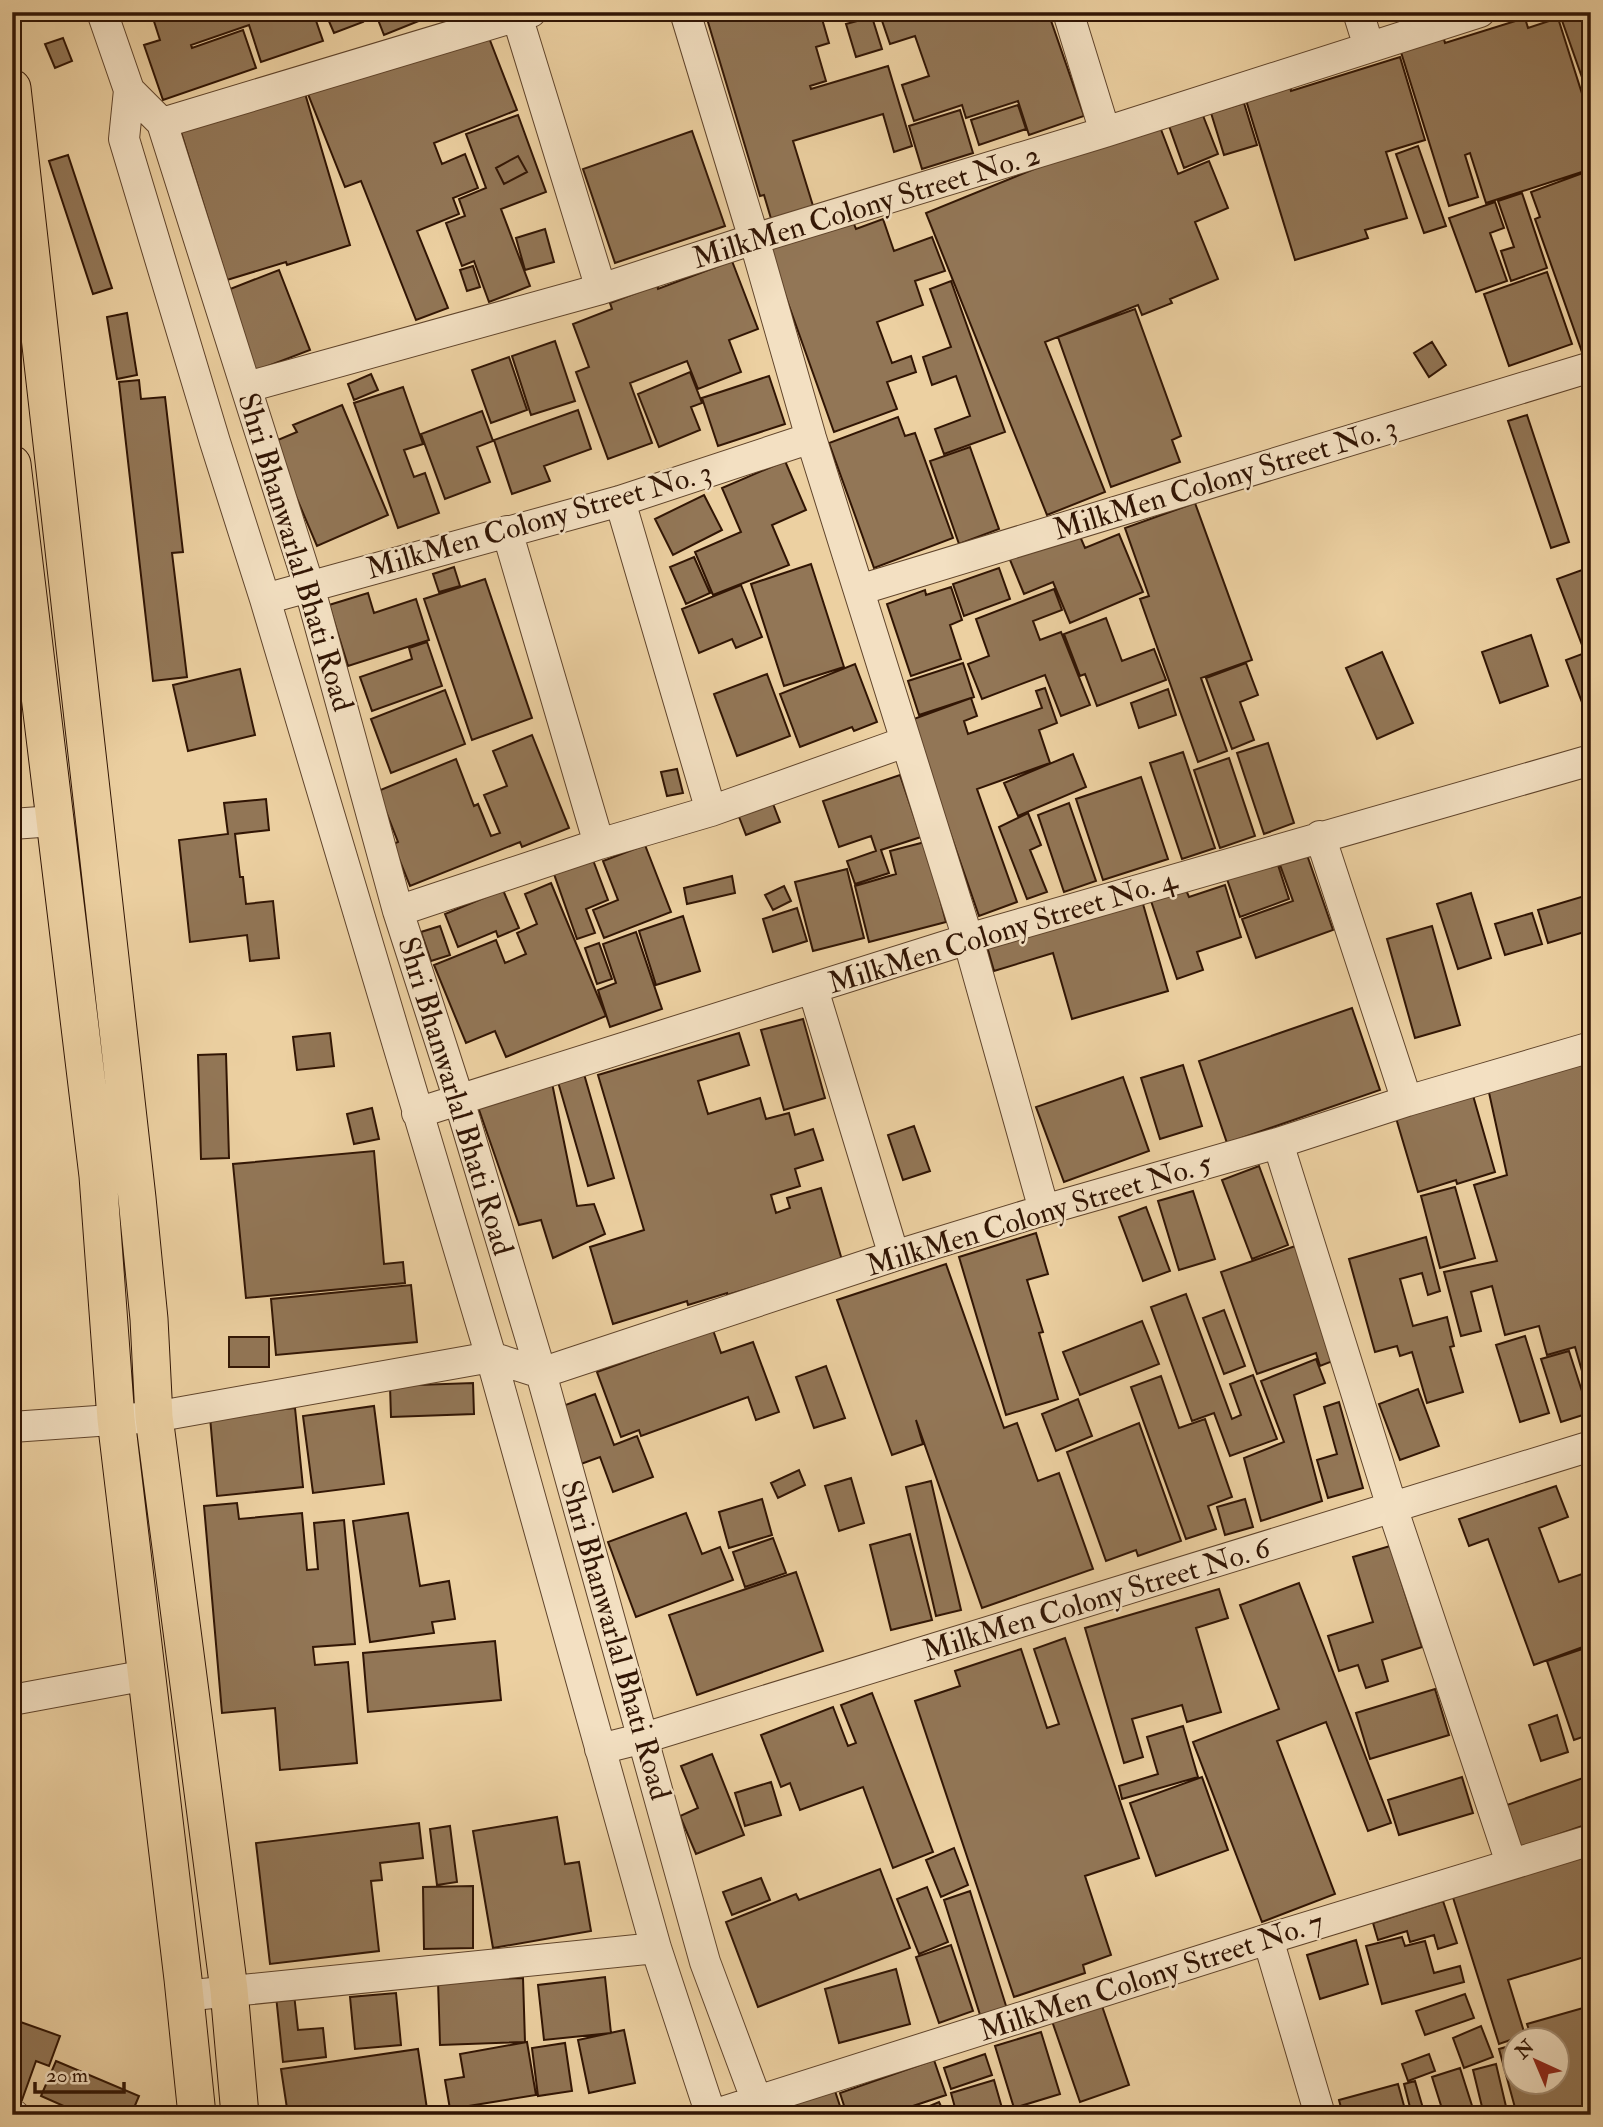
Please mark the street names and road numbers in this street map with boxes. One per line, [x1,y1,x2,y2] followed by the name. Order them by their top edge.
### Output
[688,136,1044,277] street label: MilkMen Colony Street No. 2
[229,389,362,716] street label: Shri Bhanwarlal Bhati Road
[1049,408,1402,548] street label: MilkMen Colony Street No. 3
[362,453,716,588] street label: MilkMen Colony Street No. 3
[823,860,1183,1002] street label: MilkMen Colony Street No. 4
[389,933,522,1260] street label: Shri Bhanwarlal Bhati Road
[862,1144,1217,1285] street label: MilkMen Colony Street No. 5
[552,1476,679,1804] street label: Shri Bhanwarlal Bhati Road
[918,1528,1276,1670] street label: MilkMen Colony Street No. 6
[974,1903,1328,2050] street label: MilkMen Colony Street No. 7

